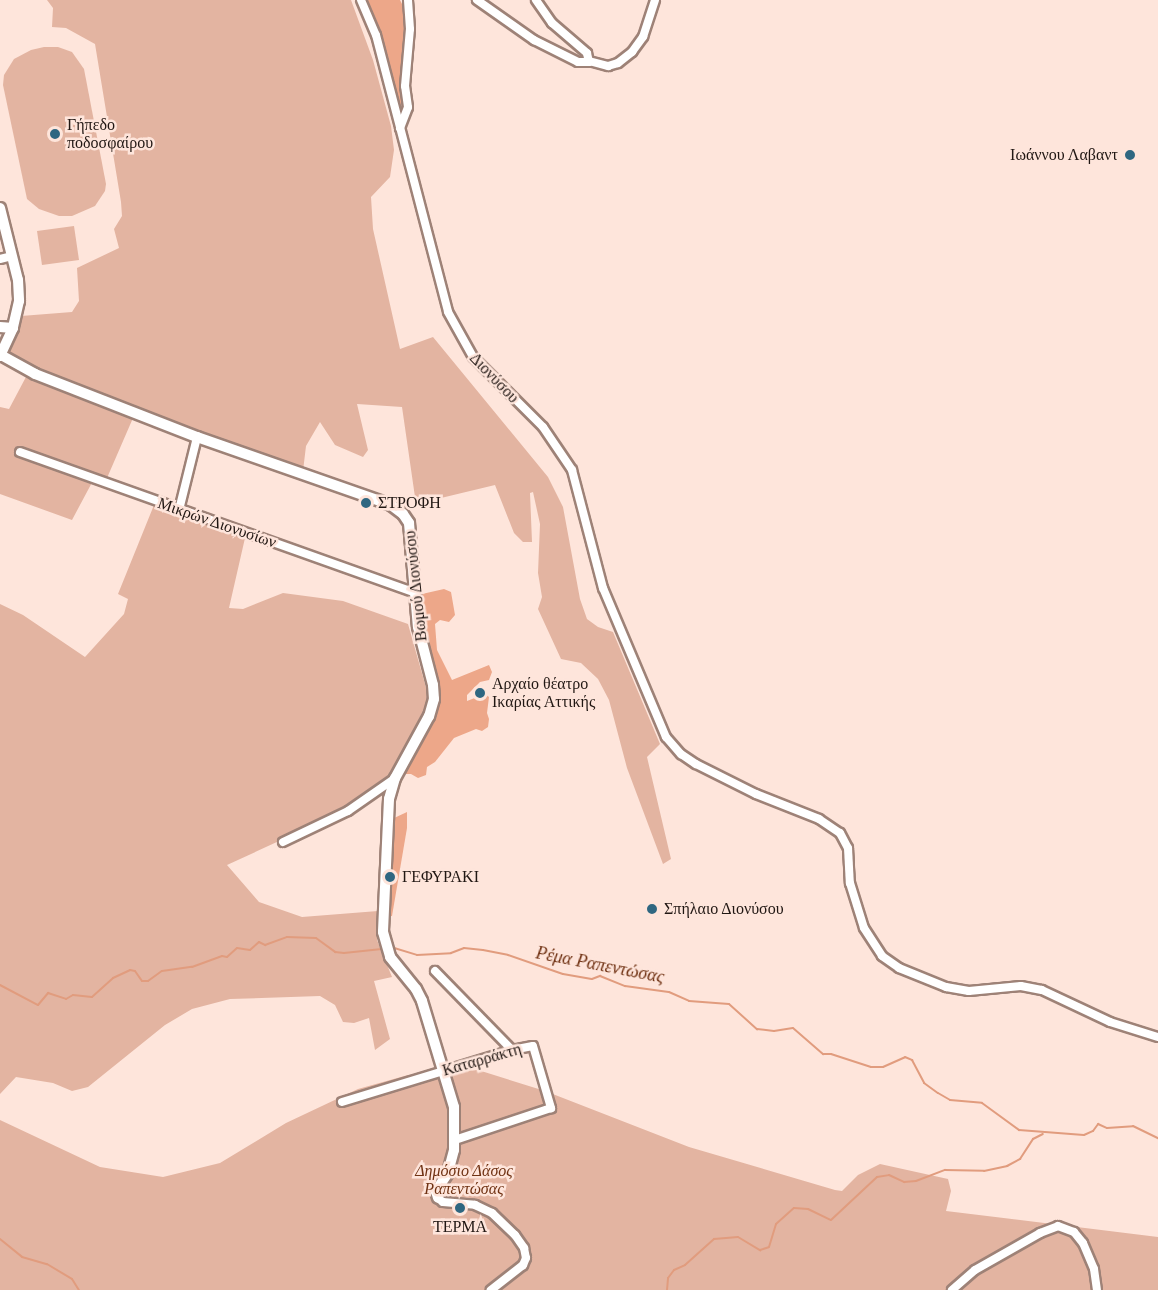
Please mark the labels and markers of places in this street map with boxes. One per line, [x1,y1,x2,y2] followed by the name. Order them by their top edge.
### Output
[67,115,153,153] place label: Γήπεδο ποδοσφαίρου
[48,127,62,141] marker: Γήπεδο ποδοσφαίρου
[1009,145,1118,165] place label: Ιωάννου Λαβαντ
[1123,148,1137,162] marker: Ιωάννου Λαβαντ
[378,493,441,513] place label: ΣΤΡΟΦΗ
[359,496,373,510] marker: ΣΤΡΟΦΗ
[492,674,596,712] place label: Αρχαίο θέατρο Ικαρίας Αττικής
[473,686,487,700] marker: Αρχαίο θέατρο Ικαρίας Αττικής
[402,867,479,887] place label: ΓΕΦΥΡΑΚΙ
[383,870,397,884] marker: ΓΕΦΥΡΑΚΙ
[664,899,784,919] place label: Σπήλαιο Διονύσου
[645,902,659,916] marker: Σπήλαιο Διονύσου
[453,1201,467,1215] marker: ΤΕΡΜΑ
[433,1217,487,1237] place label: ΤΕΡΜΑ

